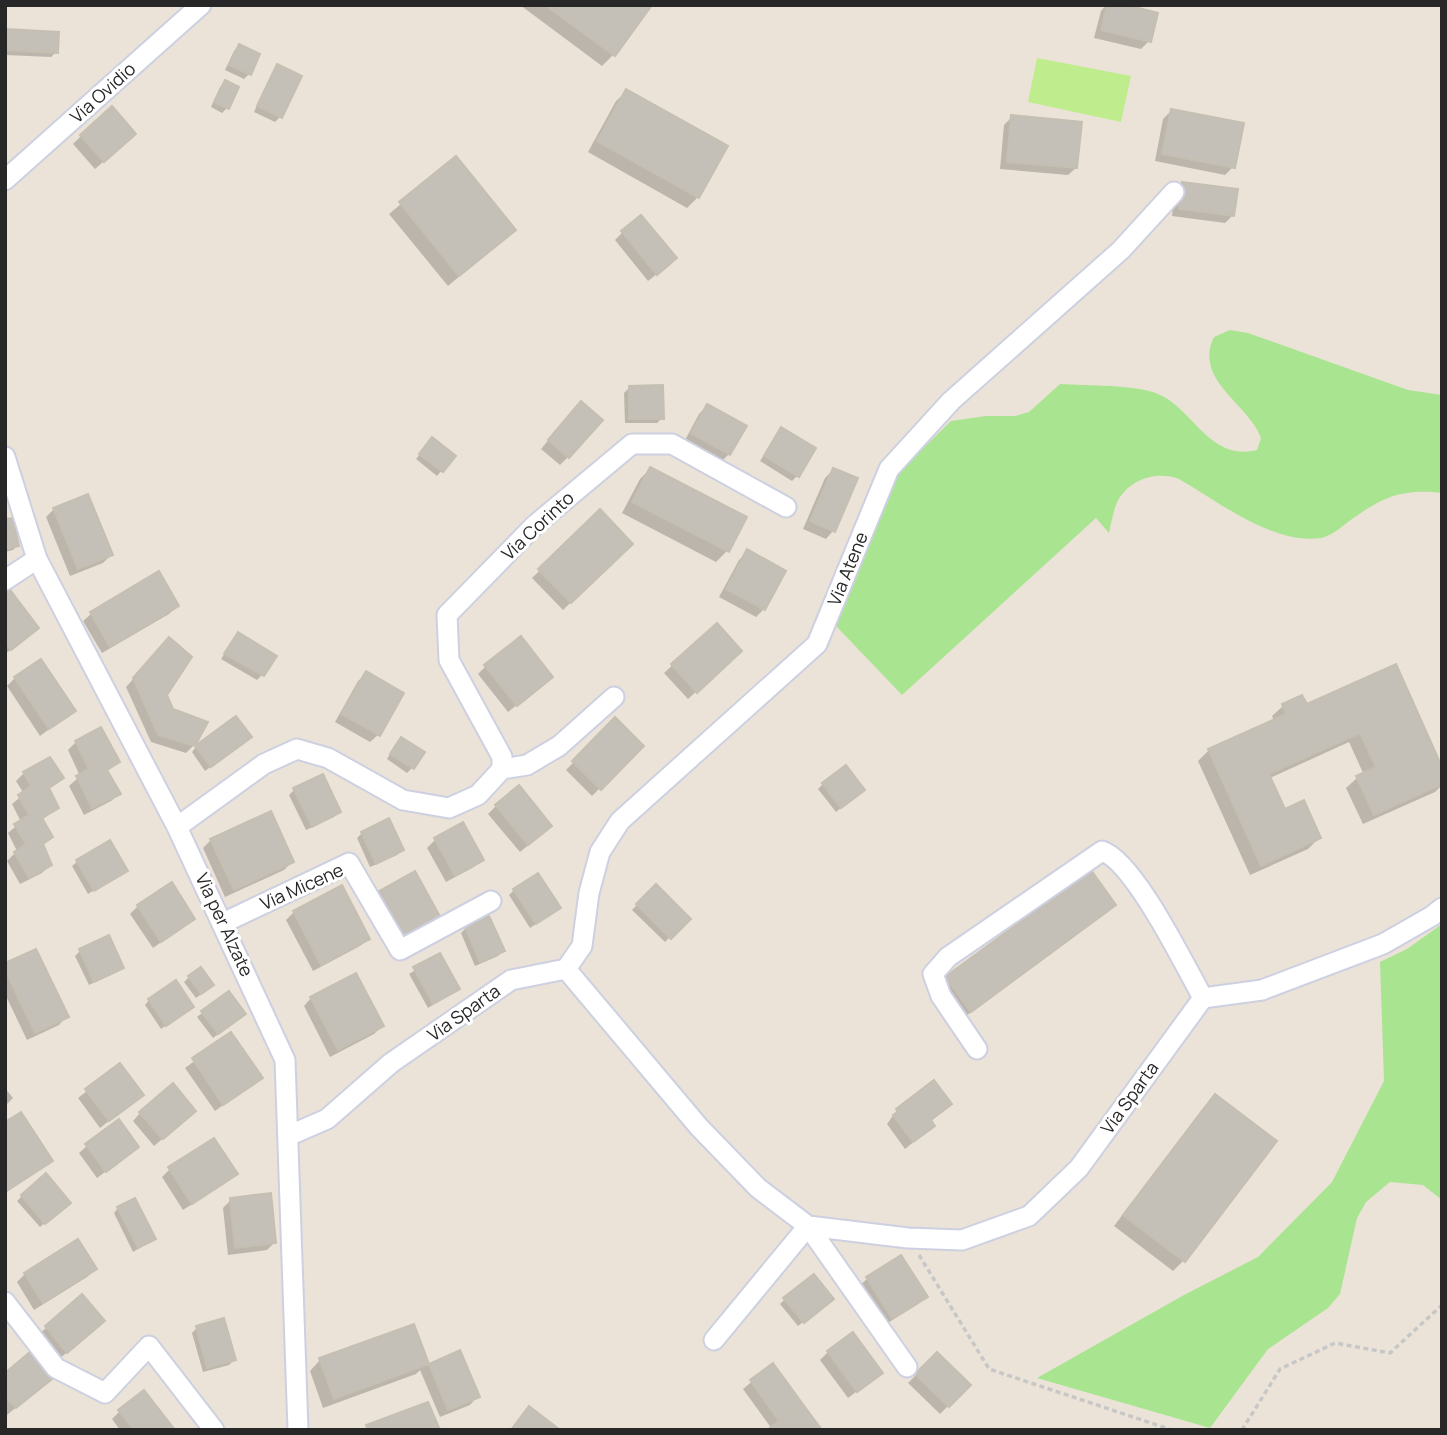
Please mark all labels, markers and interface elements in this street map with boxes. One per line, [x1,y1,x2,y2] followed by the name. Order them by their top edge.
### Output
[65,57,140,128] street label: Via Ovidio
[496,486,579,565] street label: Via Corinto
[821,528,873,609] street label: Via Atene
[256,857,347,915] street label: Via Micene
[190,869,259,980] street label: Via per Alzate
[422,978,505,1046] street label: Via Sparta
[1095,1056,1164,1138] street label: Via Sparta

